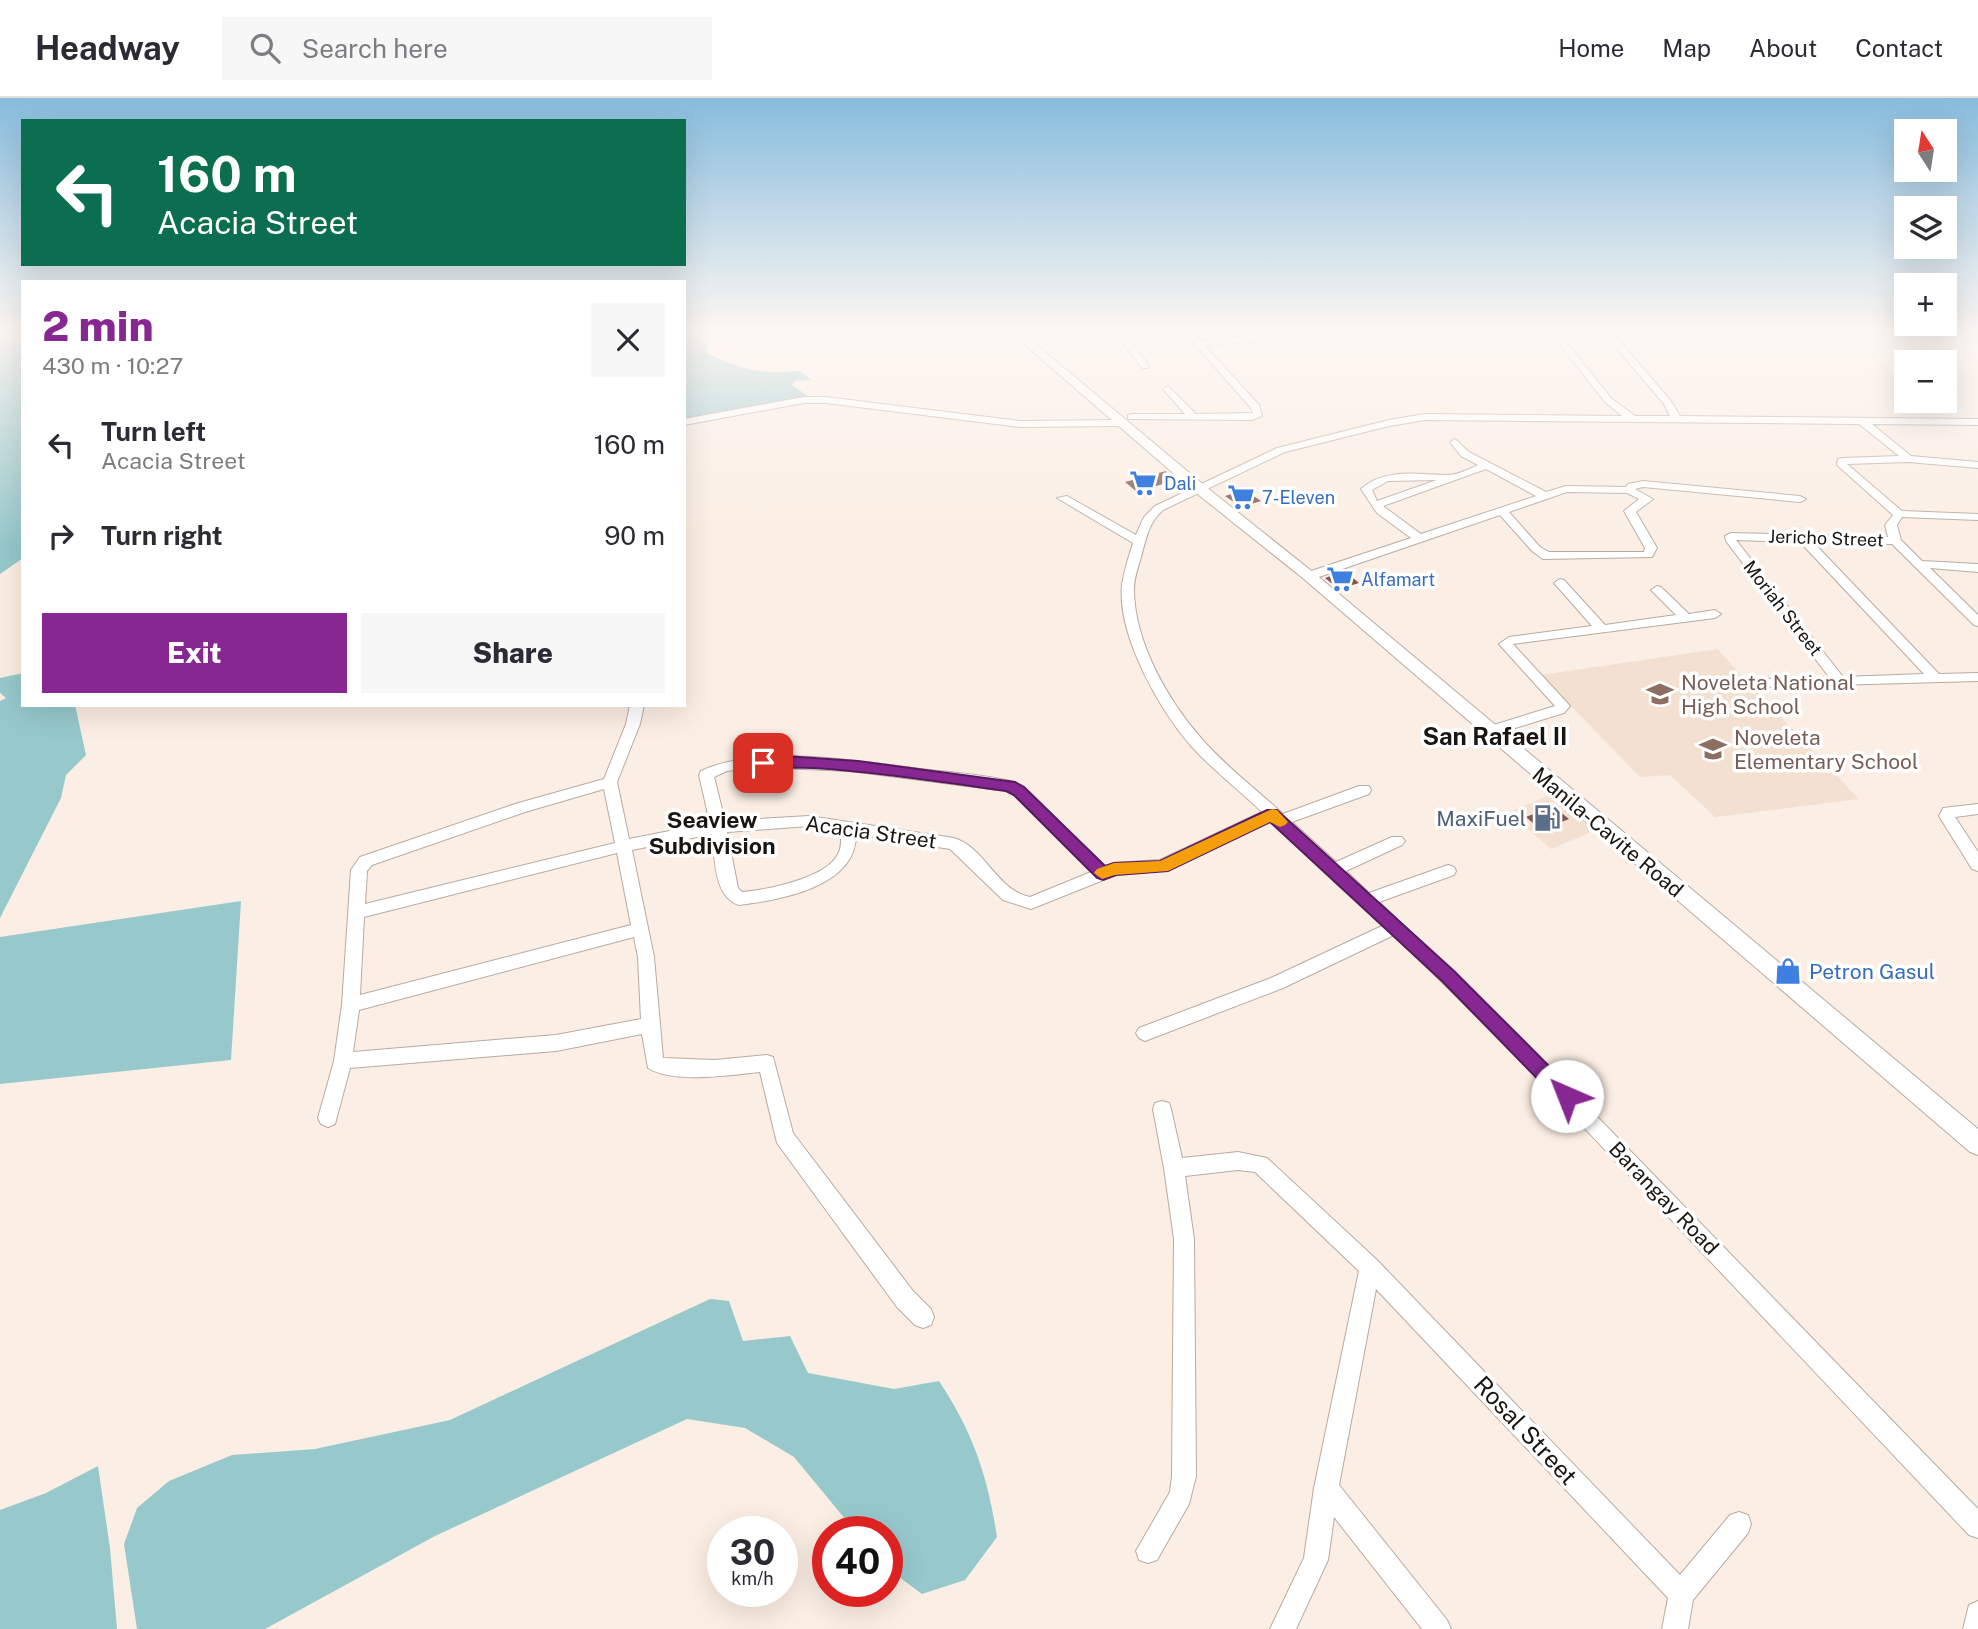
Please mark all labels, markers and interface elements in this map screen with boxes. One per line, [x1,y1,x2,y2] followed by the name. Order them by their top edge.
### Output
[222,17,712,80] search box
[35,29,180,67] text: Headway
[246,29,284,67] icon: search
[302,33,448,64] text: Search here
[1558,34,1624,62] text: Home
[1662,34,1711,62] text: Map
[1749,34,1817,62] text: About
[1855,34,1943,62] text: Contact
[1894,119,1956,182] north arrow
[1894,119,1957,413] map controls
[157,145,297,203] text: 160 m
[42,147,133,238] icon: left
[1894,196,1957,259] button: layers
[157,204,358,241] text: Acacia Street
[1894,273,1957,336] button: +
[42,301,154,350] text: 2 min
[591,303,665,377] button: close
[1894,350,1957,413] button: −
[42,352,183,379] text: 430 m · 10:27
[101,416,206,447] text: Turn left
[42,426,80,464] icon: left
[594,429,665,460] text: 160 m
[101,447,246,474] text: Acacia Street
[1128,468,1158,498] supermarket icon: Dali
[1164,473,1196,494] place label: Dali
[1226,482,1256,512] supermarket icon: 7-Eleven
[1262,487,1335,508] place label: 7-Eleven
[42,517,80,555] icon: right
[101,520,223,551] text: Turn right
[604,520,665,551] text: 90 m
[1768,525,1884,551] street label: Jericho Street
[1739,556,1827,660] street label: Moriah Street
[1325,564,1355,594] supermarket icon: Alfamart
[1361,569,1435,590] place label: Alfamart
[42,613,347,693] button: Exit
[361,613,665,693] button: Share
[1681,670,1855,719] place label: Noveleta National High School
[1645,679,1675,709] school or university icon: Noveleta National High School
[1423,722,1567,750] district label: San Rafael II
[1734,725,1918,774] place label: Noveleta Elementary School
[733,733,793,793] pin
[1698,734,1728,764] school or university icon: Noveleta Elementary School
[744,744,782,782] icon: arrive
[1527,762,1689,902] street label: Manila-Cavite Road
[1532,803,1562,833] fuel station icon: MaxiFuel
[648,806,776,859] district label: Seaview Subdivision
[1436,806,1526,831] place label: MaxiFuel
[804,810,938,854] street label: Acacia Street
[1773,956,1803,986] shop icon: Petron Gasul
[1809,959,1935,984] place label: Petron Gasul
[1530,1059,1604,1133] position arrow
[1604,1136,1724,1260] street label: Barangay Road
[1469,1370,1583,1490] street label: Rosal Street
[812,1516,903,1607] speed limit sign: 40
[730,1532,775,1573] text: 30
[731,1568,774,1589] text: km/h

